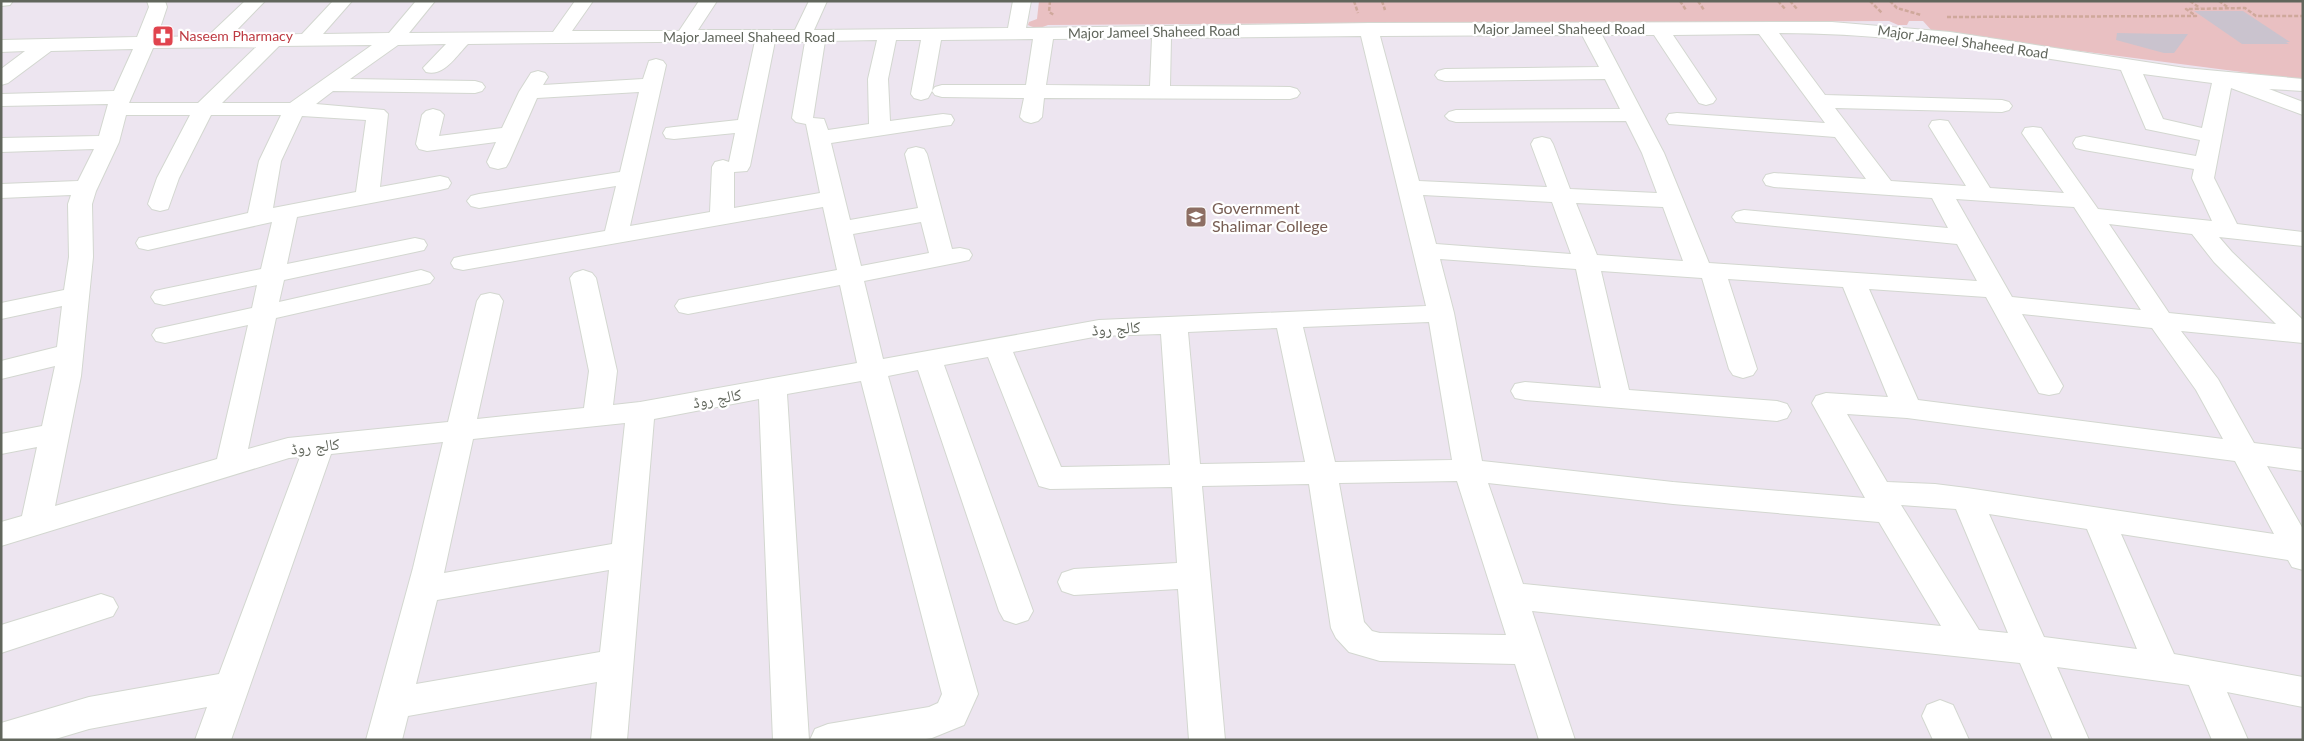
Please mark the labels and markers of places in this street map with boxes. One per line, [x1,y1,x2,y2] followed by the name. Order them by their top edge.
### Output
[151,24,175,48] pharmacy icon: Naseem Pharmacy
[179,27,294,44] place label: Naseem Pharmacy
[1212,198,1328,235] place label: Government Shalimar College
[1184,205,1208,229] school or university icon: Government Shalimar College

